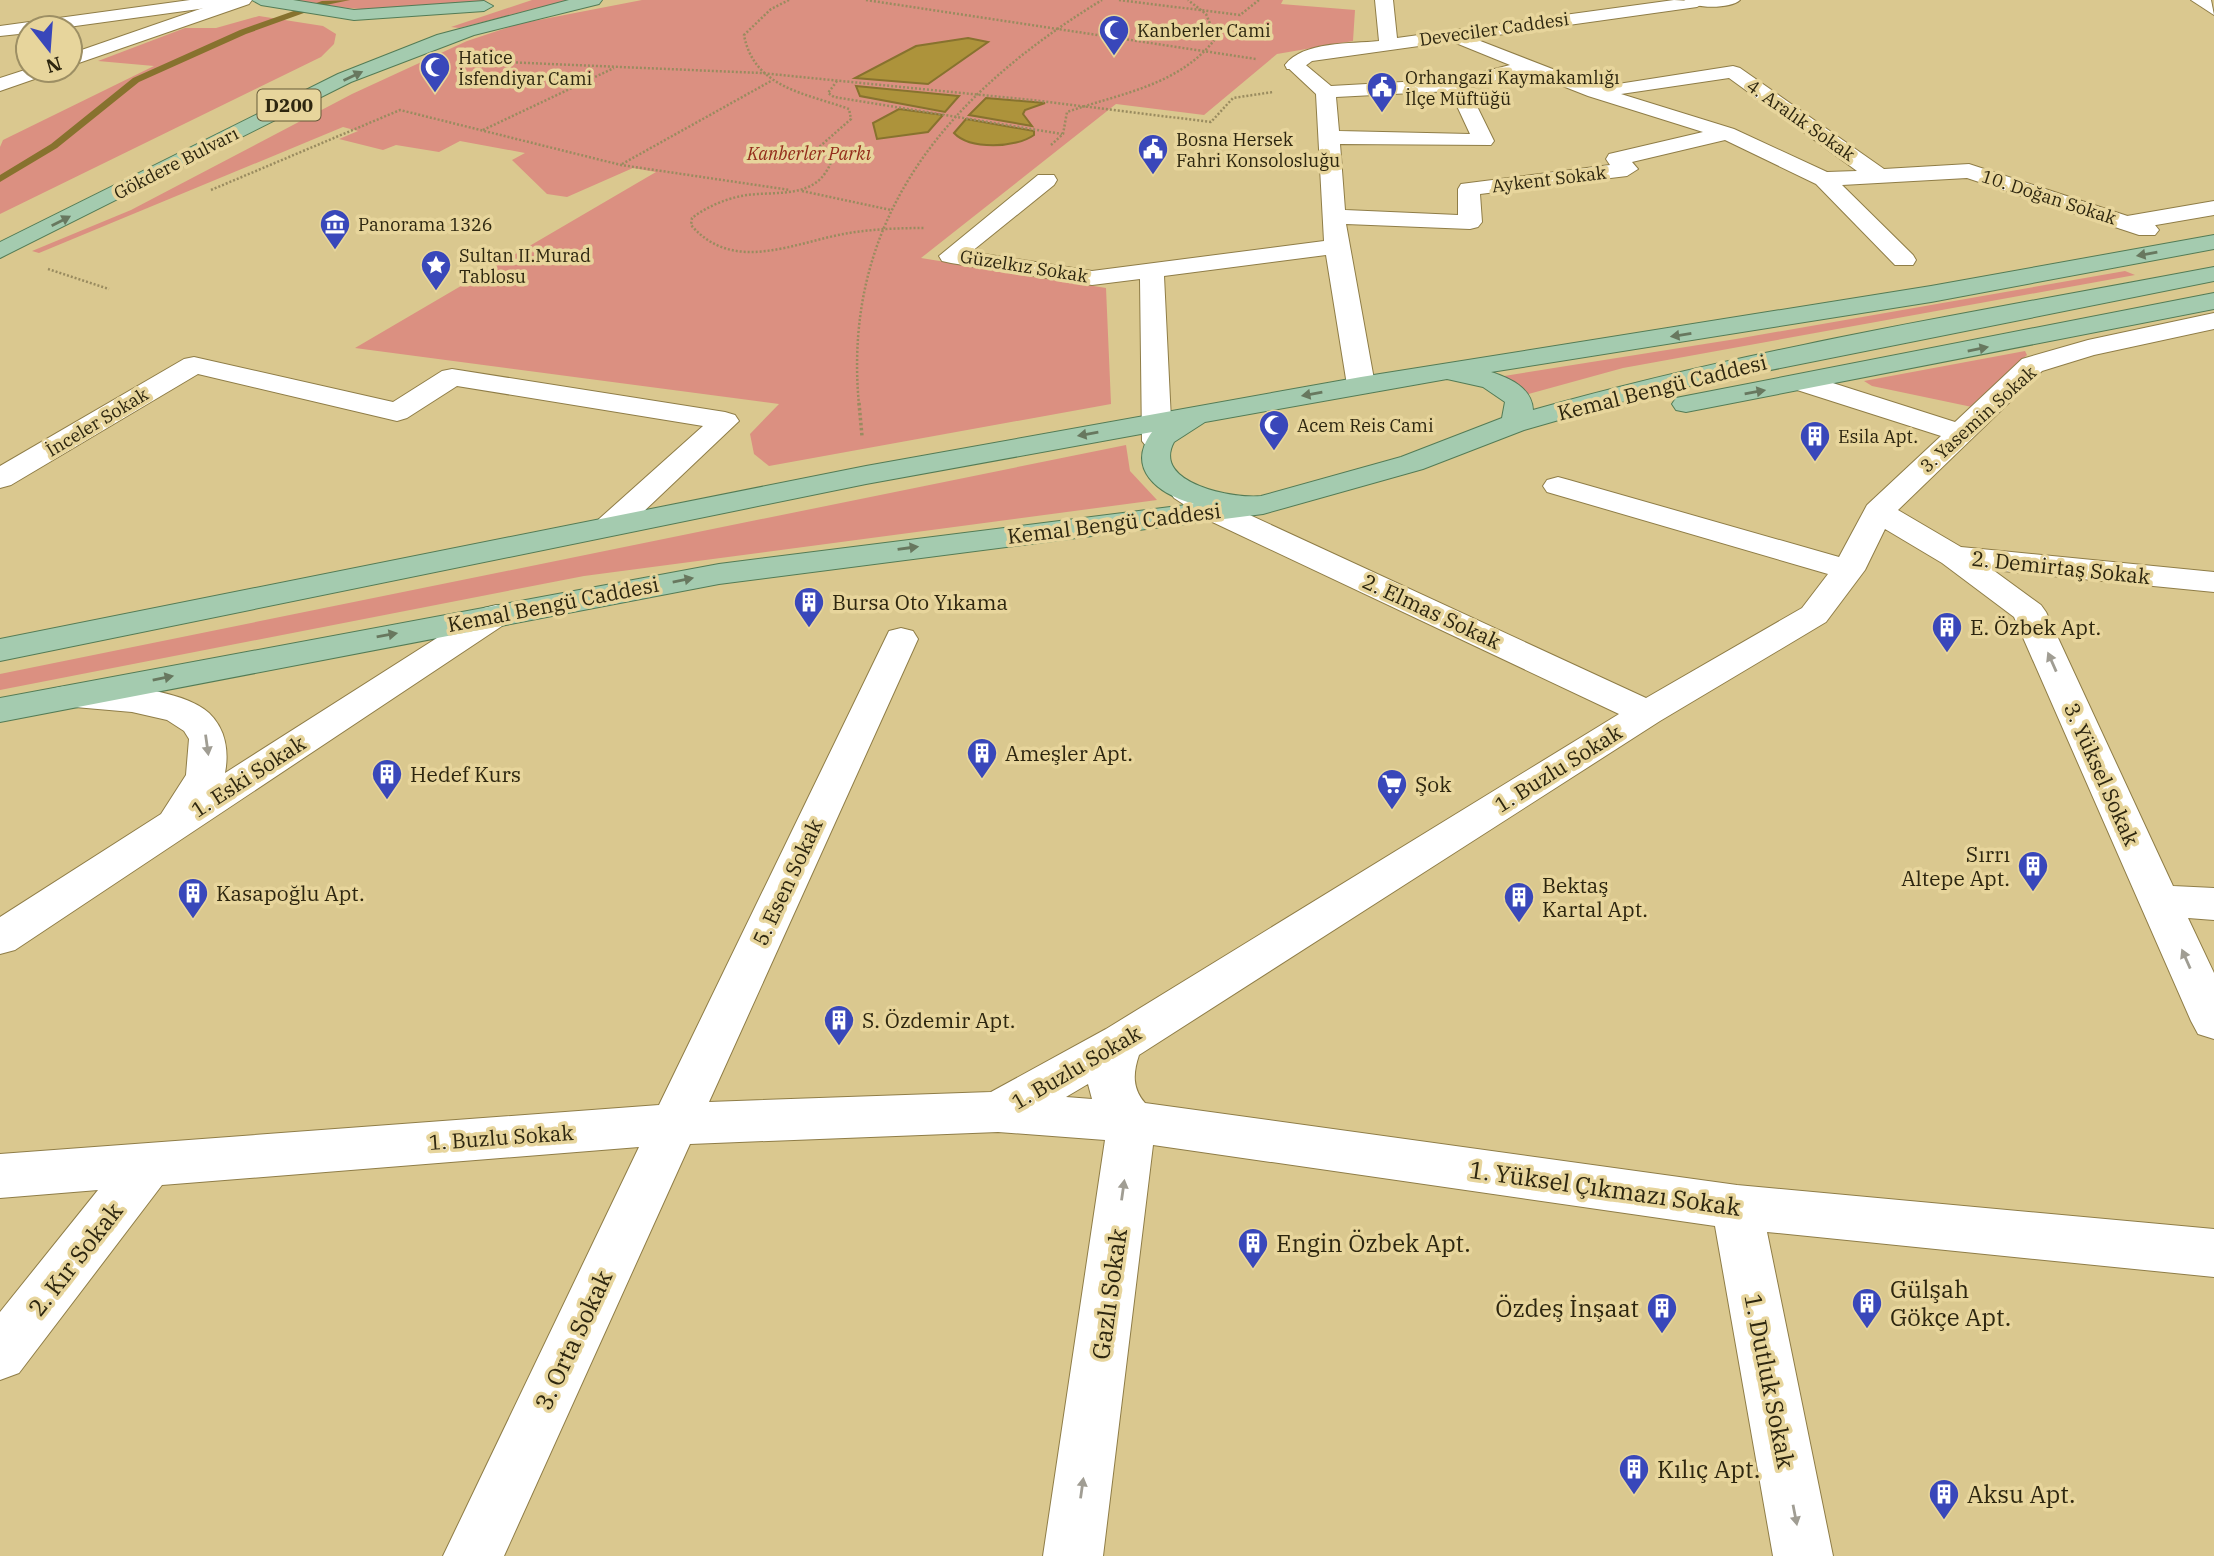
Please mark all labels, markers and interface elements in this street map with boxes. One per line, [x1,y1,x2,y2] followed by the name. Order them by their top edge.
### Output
[1418,7,1571,51] street label: Deveciler Caddesi
[1097,13,1131,57] mosque icon: Kanberler Cami
[14,14,84,84] north arrow
[1137,19,1271,42] place label: Kanberler Cami
[458,46,593,90] place label: Hatice İsfendiyar Cami
[418,50,452,94] mosque icon: Hatice İsfendiyar Cami
[43,52,65,79] text: N
[1405,66,1620,110] place label: Orhangazi Kaymakamlığı İlçe Müftüğü
[343,70,363,82] one-way arrow
[1365,70,1399,114] public building icon: Orhangazi Kaymakamlığı İlçe Müftüğü
[1742,74,1860,166] street label: 4. Aralık Sokak
[258,90,320,120] road number: D200
[110,122,243,204] street label: Gökdere Bulvarı
[1176,128,1340,172] place label: Bosna Hersek Fahri Konsolosluğu
[1136,132,1170,176] public building icon: Bosna Hersek Fahri Konsolosluğu
[746,142,872,165] park label: Kanberler Parkı
[1490,161,1608,197] street label: Aykent Sokak
[1979,164,2120,230] street label: 10. Doğan Sokak
[318,207,352,251] museum icon: Panorama 1326
[358,213,493,236] place label: Panorama 1326
[51,215,71,226] one-way arrow
[459,244,591,288] place label: Sultan II.Murad Tablosu
[958,245,1090,288] street label: Güzelkız Sokak
[419,248,453,292] place icon: Sultan II.Murad Tablosu
[2136,248,2158,259] one-way arrow
[1670,330,1692,341] one-way arrow
[1967,343,1989,354] one-way arrow
[1554,347,1770,427] street label: Kemal Bengü Caddesi
[1915,361,2041,477] street label: 3. Yasemin Sokak
[42,382,153,462] street label: İnceler Sokak
[1744,386,1766,397] one-way arrow
[1301,389,1323,400] one-way arrow
[1257,408,1291,452] mosque icon: Acem Reis Cami
[1297,414,1434,437] place label: Acem Reis Cami
[1798,419,1832,463] building icon: Esila Apt.
[1838,425,1918,448] place label: Esila Apt.
[1077,429,1099,440] one-way arrow
[1006,496,1222,550] street label: Kemal Bengü Caddesi
[897,542,919,553] one-way arrow
[1970,544,2152,590] street label: 2. Demirtaş Sokak
[1358,567,1506,656] street label: 2. Elmas Sokak
[445,570,661,638] street label: Kemal Bengü Caddesi
[672,575,694,586] one-way arrow
[792,585,826,629] building icon: Bursa Oto Yıkama
[832,588,1008,616] place label: Bursa Oto Yıkama
[1930,610,1964,654] building icon: E. Özbek Apt.
[1970,613,2101,641] place label: E. Özbek Apt.
[376,629,398,640] one-way arrow
[2046,652,2058,672] one-way arrow
[152,672,174,683] one-way arrow
[2058,698,2146,851] street label: 3. Yüksel Sokak
[1489,717,1628,818] street label: 1. Buzlu Sokak
[186,728,311,823] street label: 1. Eski Sokak
[202,735,213,757] one-way arrow
[965,736,999,780] building icon: Ameşler Apt.
[1005,739,1133,767] place label: Ameşler Apt.
[370,757,404,801] building icon: Hedef Kurs
[410,760,521,788] place label: Hedef Kurs
[1375,767,1409,811] supermarket icon: Şok
[1415,770,1452,798] place label: Şok
[745,814,829,950] street label: 5. Esen Sokak
[1901,840,2010,892] place label: Sırrı Altepe Apt.
[2016,849,2050,893] building icon: Sırrı Altepe Apt.
[1542,871,1648,923] place label: Bektaş Kartal Apt.
[176,876,210,920] building icon: Kasapoğlu Apt.
[216,879,365,907] place label: Kasapoğlu Apt.
[1502,880,1536,924] building icon: Bektaş Kartal Apt.
[2180,949,2192,969] one-way arrow
[822,1003,856,1047] building icon: S. Özdemir Apt.
[862,1006,1016,1034] place label: S. Özdemir Apt.
[1006,1018,1146,1115] street label: 1. Buzlu Sokak
[428,1118,575,1156] street label: 1. Buzlu Sokak
[1467,1153,1743,1223] street label: 1. Yüksel Çıkmazı Sokak
[1118,1179,1129,1201] one-way arrow
[21,1196,129,1322] street label: 2. Kır Sokak
[1084,1226,1134,1362] street label: Gazlı Sokak
[1236,1226,1270,1270] building icon: Engin Özbek Apt.
[1276,1227,1471,1259] place label: Engin Özbek Apt.
[527,1265,619,1415] street label: 3. Orta Sokak
[1890,1273,2011,1333] place label: Gülşah Gökçe Apt.
[1850,1286,1884,1330] building icon: Gülşah Gökçe Apt.
[1645,1291,1679,1335] building icon: Özdeş İnşaat
[1737,1291,1803,1471] street label: 1. Dutluk Sokak
[1495,1292,1639,1324] place label: Özdeş İnşaat
[1617,1452,1651,1496] building icon: Kılıç Apt.
[1657,1453,1760,1485] place label: Kılıç Apt.
[1077,1477,1088,1499] one-way arrow
[1927,1477,1961,1521] building icon: Aksu Apt.
[1967,1478,2075,1510] place label: Aksu Apt.
[1790,1504,1801,1526] one-way arrow

